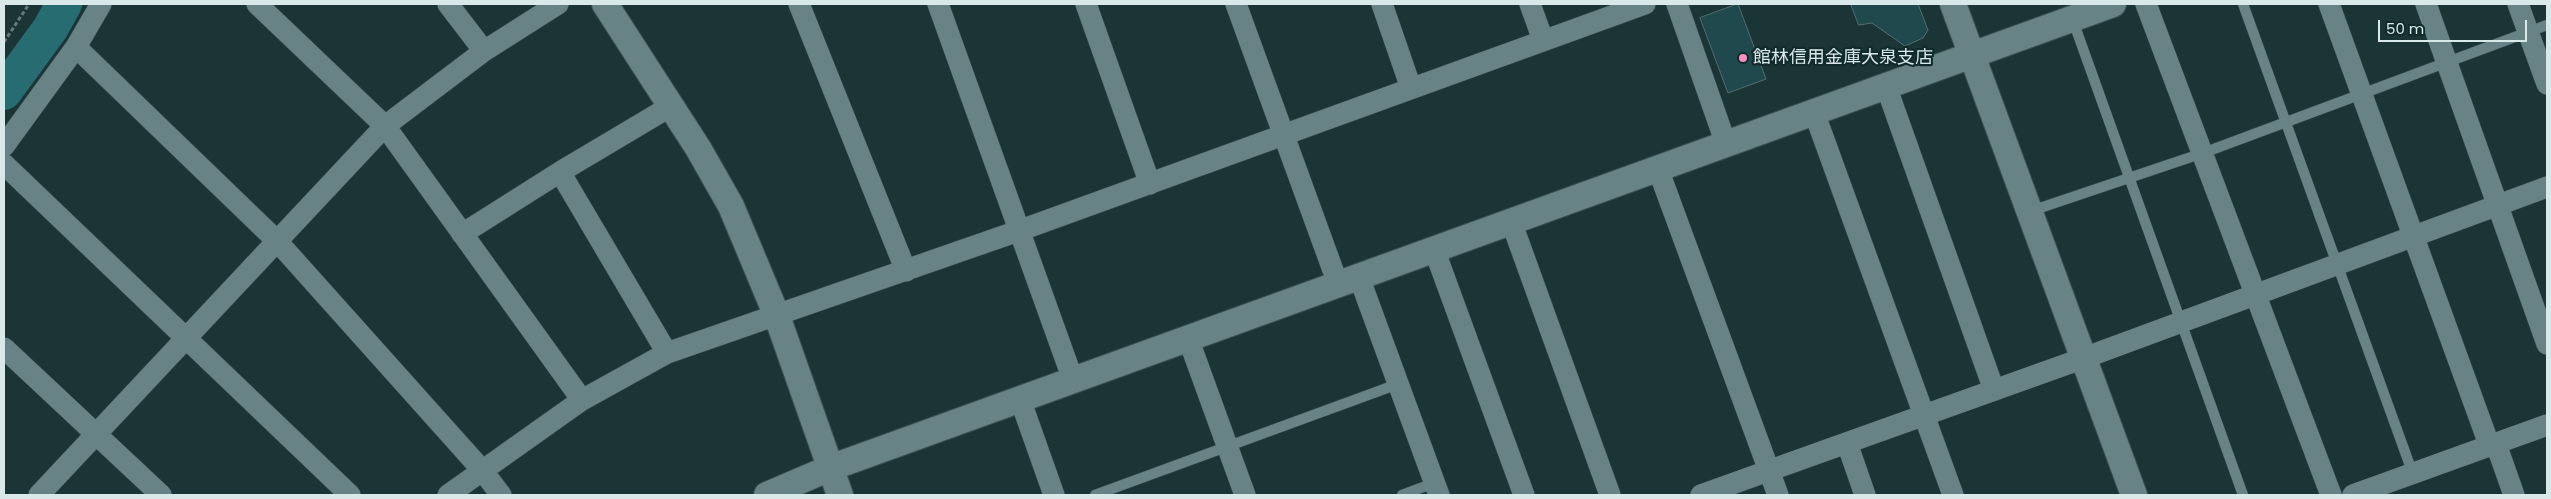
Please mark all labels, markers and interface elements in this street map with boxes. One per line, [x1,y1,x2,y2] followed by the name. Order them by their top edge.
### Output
[2381,10,2530,42] scale bar
[2386,18,2424,39] text: 50 m
[1753,47,1933,69] place label: 館林信用金庫大泉支店
[1737,52,1749,64] marker: 館林信用金庫大泉支店

